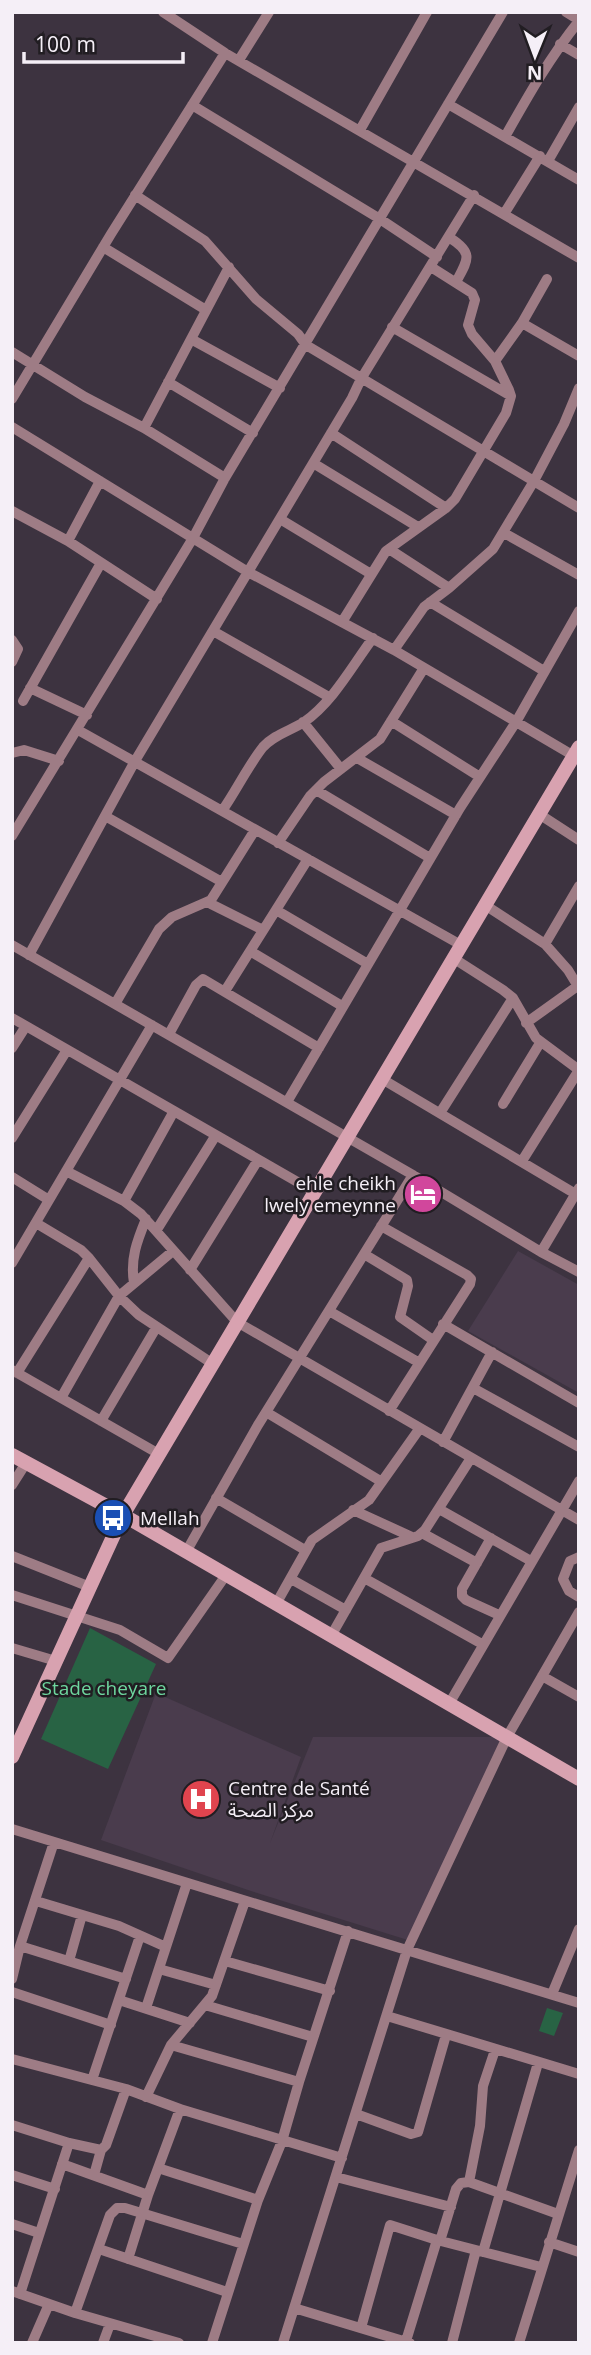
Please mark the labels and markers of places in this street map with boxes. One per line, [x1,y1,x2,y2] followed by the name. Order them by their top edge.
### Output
[264,1170,396,1218] place label: ehle cheikh lwely emeynne
[402,1173,444,1215] hotel icon: ehle cheikh lwely emeynne
[92,1497,134,1539] bus stop icon: Mellah
[140,1505,200,1531] place label: Mellah
[228,1775,370,1823] place label: Centre de Santé مركز الصحة
[180,1778,222,1820] hospital icon: Centre de Santé مركز الصحة

